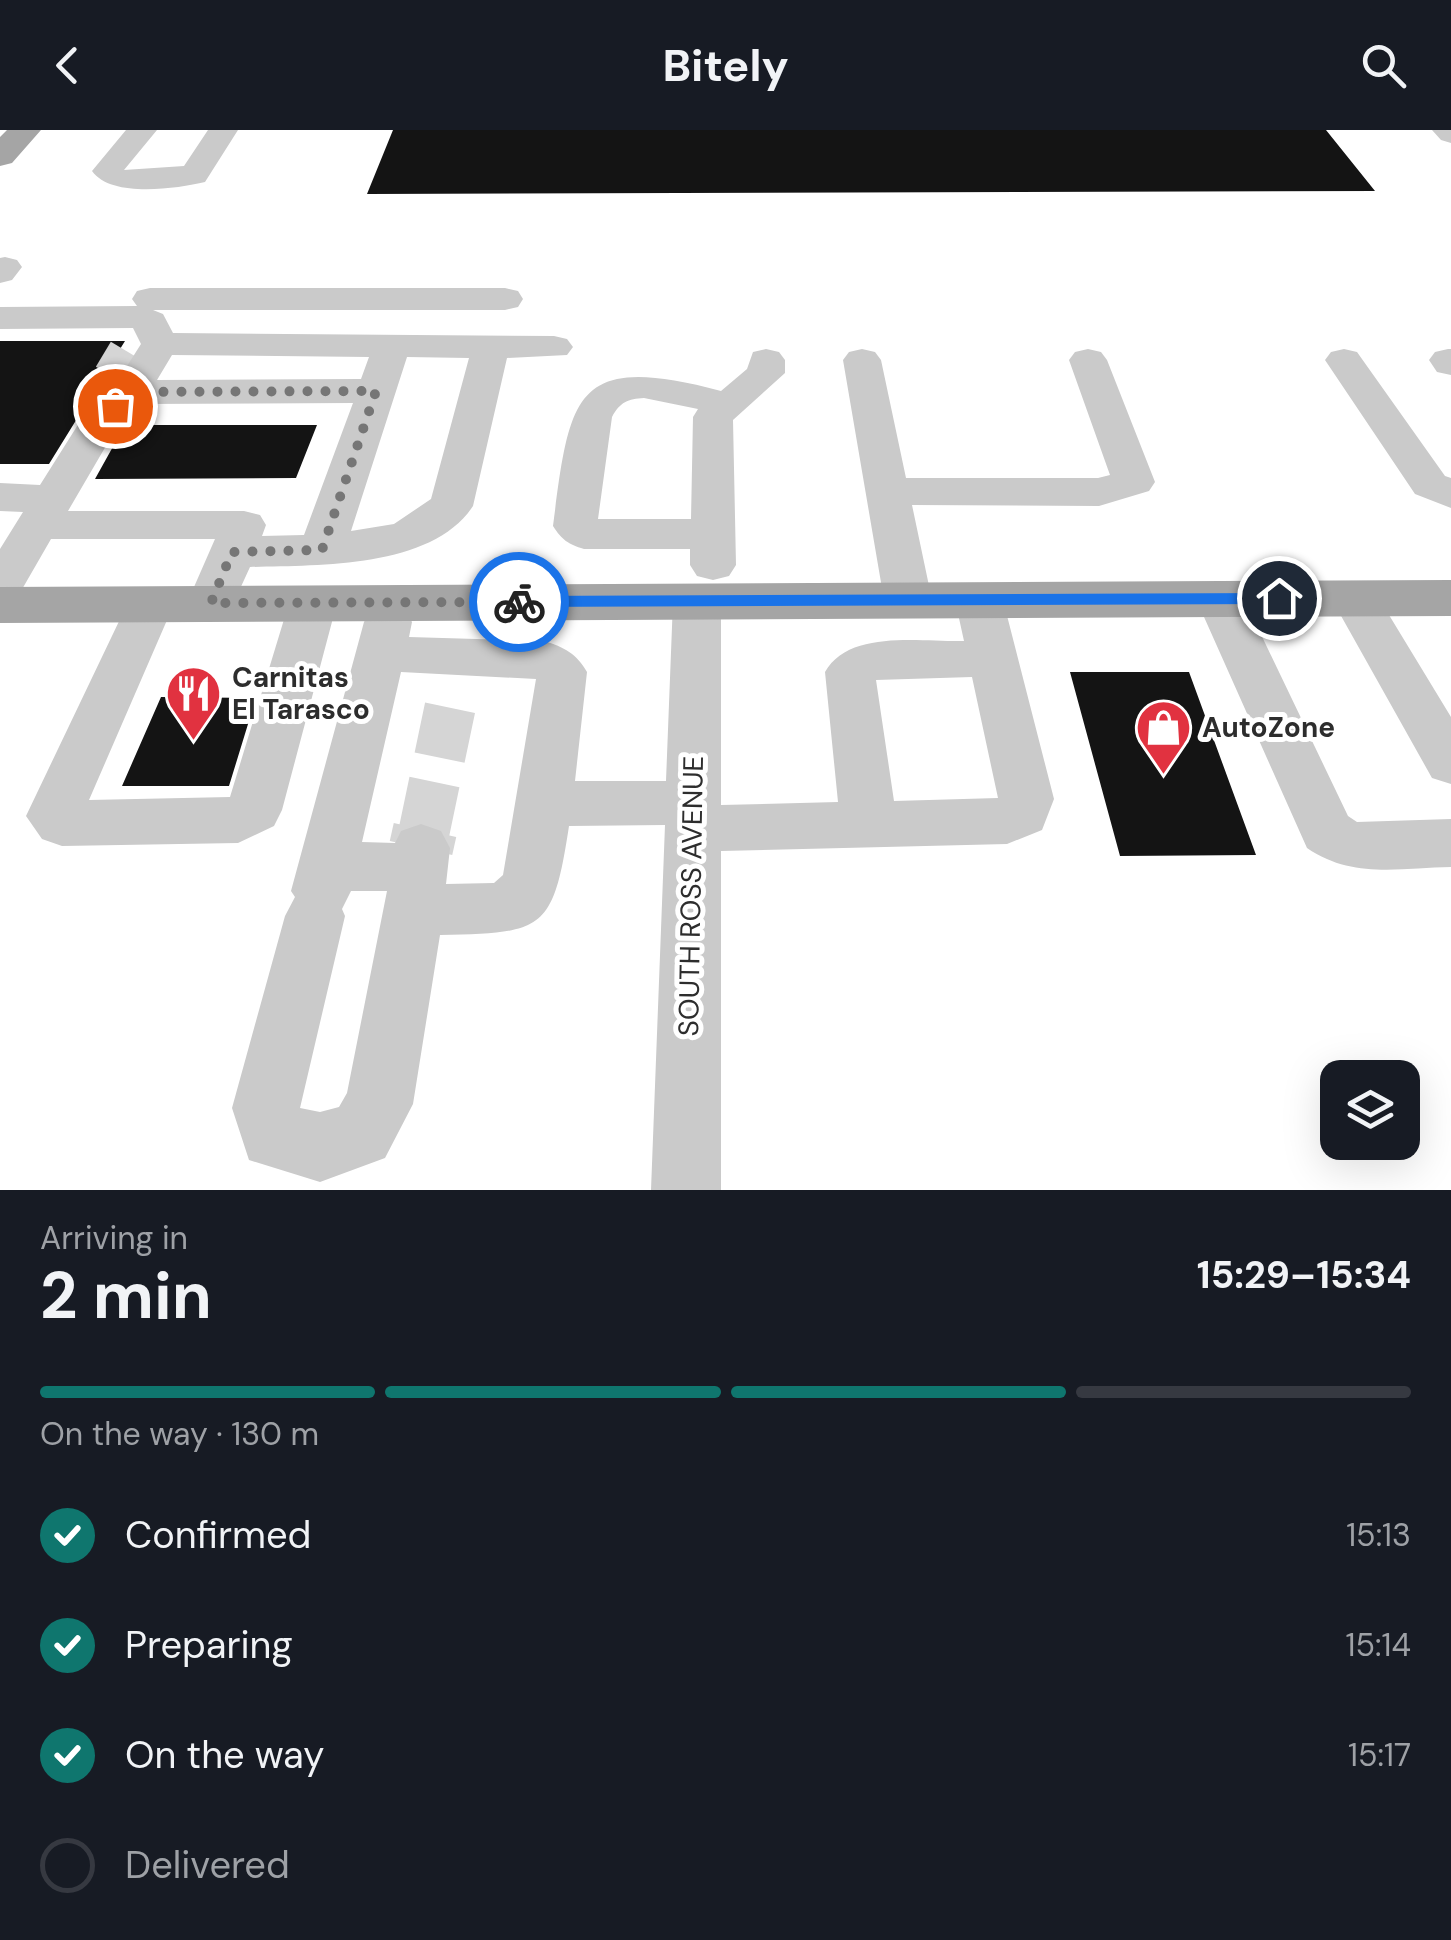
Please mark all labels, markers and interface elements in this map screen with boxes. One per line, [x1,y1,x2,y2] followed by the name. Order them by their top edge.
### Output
[662,36,789,95] text: Bitely
[40,38,95,93] icon: back
[1356,38,1411,93] icon: search
[73,364,158,449] pin
[88,379,143,434] icon: bag
[469,552,569,652] courier
[1237,556,1322,641] pin
[1252,571,1307,626] icon: home
[492,575,547,630] icon: bike
[232,659,370,728] place label: Carnitas El Tarasco
[163,663,223,742] restaurant icon: Carnitas El Tarasco
[1133,697,1193,776] shop icon: AutoZone
[1202,709,1335,746] place label: AutoZone
[670,755,712,1037] street label: SOUTH ROSS AVENUE
[1320,1060,1420,1160] map controls
[1320,1060,1420,1160] button: layers
[40,1217,188,1259] text: Arriving in
[1197,1250,1411,1300] text: 15:29–15:34
[40,1254,212,1338] text: 2 min
[40,1413,319,1455] text: On the way · 130 m
[40,1508,95,1563] icon: check
[125,1510,311,1560] text: Confirmed
[1346,1514,1411,1556] text: 15:13
[40,1618,95,1673] icon: check
[125,1620,293,1670] text: Preparing
[1346,1624,1411,1666] text: 15:14
[40,1728,95,1783] icon: check
[125,1730,324,1780] text: On the way
[1348,1734,1411,1776] text: 15:17
[125,1840,290,1890] text: Delivered

